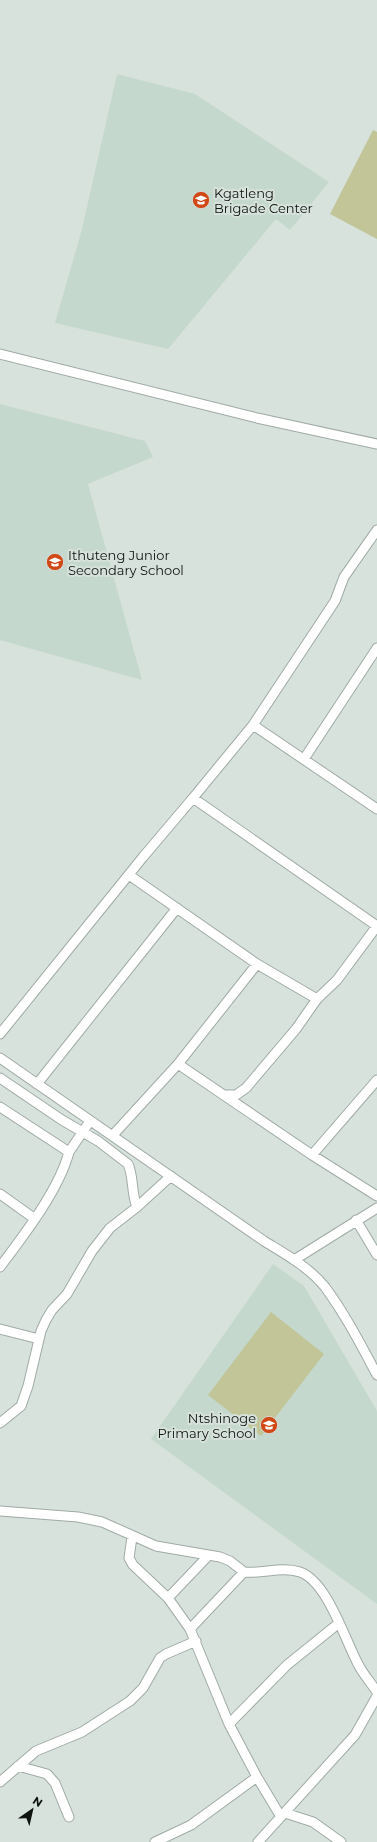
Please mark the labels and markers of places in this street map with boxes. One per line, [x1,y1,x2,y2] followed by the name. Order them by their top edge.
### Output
[214,185,313,216] place label: Kgatleng Brigade Center
[191,190,211,210] school or university icon: Kgatleng Brigade Center
[68,547,184,578] place label: Ithuteng Junior Secondary School
[45,552,65,572] school or university icon: Ithuteng Junior Secondary School
[158,1410,256,1441] place label: Ntshinoge Primary School
[259,1415,279,1435] school or university icon: Ntshinoge Primary School

